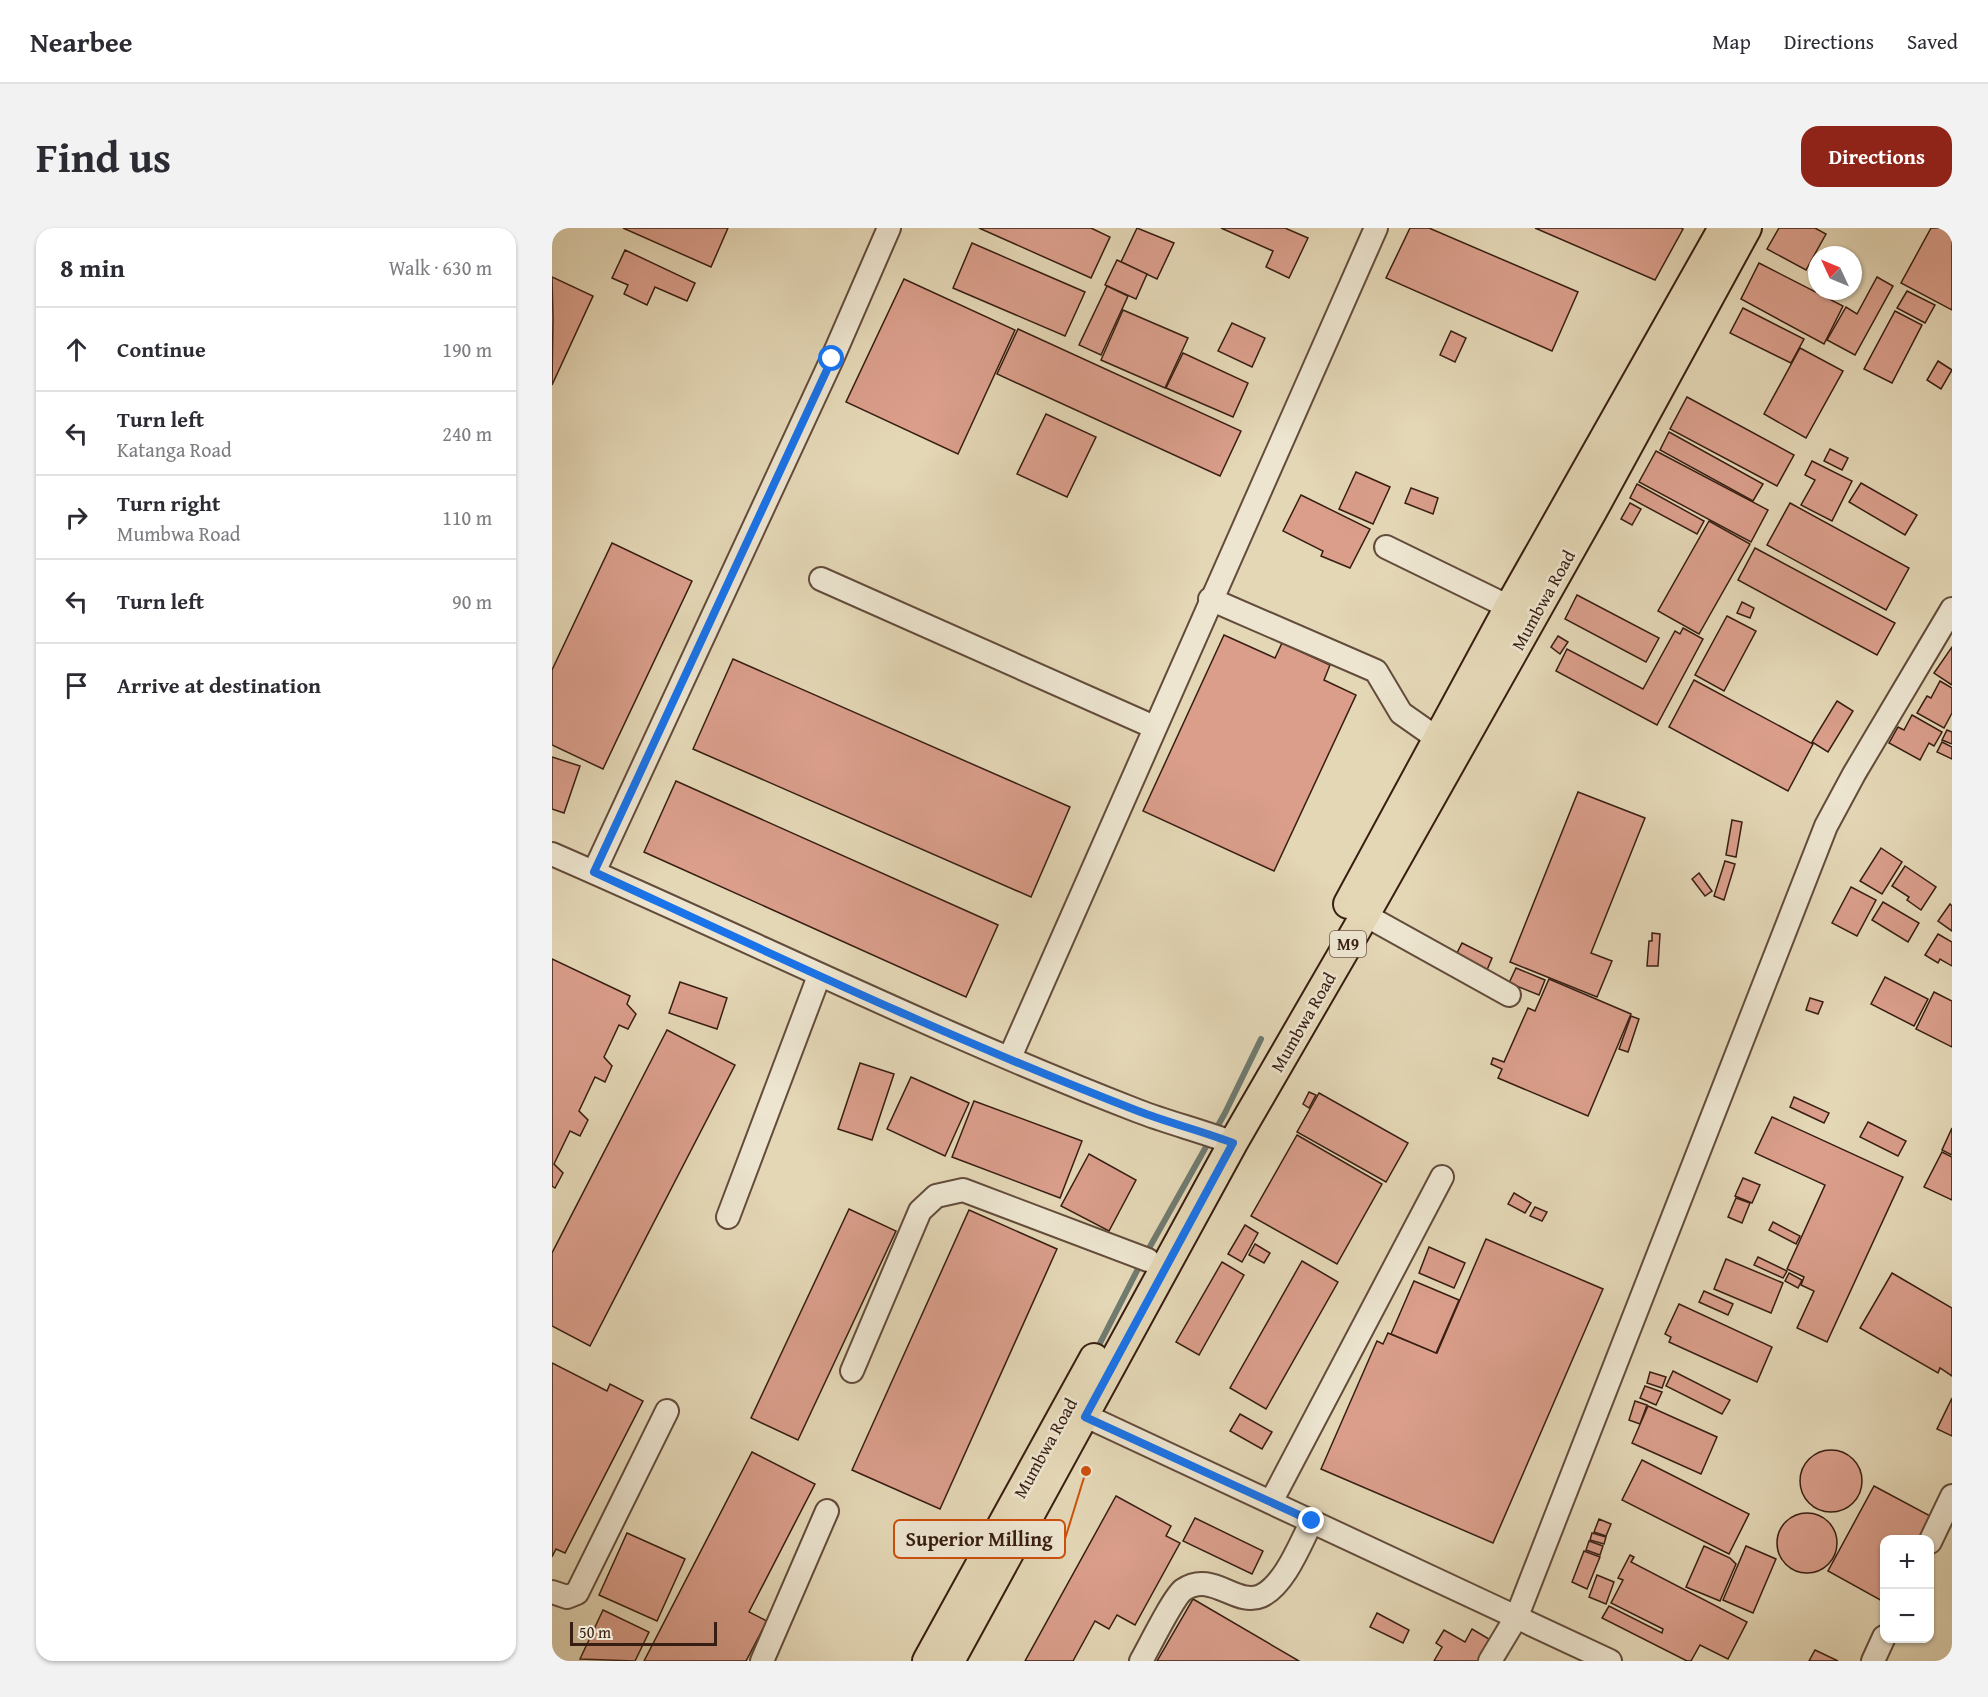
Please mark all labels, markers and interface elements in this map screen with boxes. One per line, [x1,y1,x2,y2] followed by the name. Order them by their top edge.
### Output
[30,21,133,62] text: Nearbee
[1712,26,1751,57] text: Map
[1784,26,1874,57] text: Directions
[1907,26,1958,57] text: Saved
[36,126,171,187] text: Find us
[1801,126,1952,187] button: Directions
[1808,246,1862,300] north arrow
[60,248,125,287] text: 8 min
[389,253,492,282] text: Walk · 630 m
[60,333,93,366] icon: ahead
[117,333,206,365] text: Continue
[442,335,492,364] text: 190 m
[818,345,844,371] route start
[117,403,204,435] text: Turn left
[60,417,93,450] icon: left
[442,419,492,448] text: 240 m
[117,435,232,464] text: Katanga Road
[117,487,220,519] text: Turn right
[60,501,93,534] icon: right
[442,503,492,532] text: 110 m
[117,519,241,548] text: Mumbwa Road
[1504,545,1582,655] street label: Mumbwa Road
[60,585,93,618] icon: left
[117,585,204,617] text: Turn left
[452,587,492,616] text: 90 m
[60,669,93,702] icon: arrive
[117,669,321,701] text: Arrive at destination
[1330,931,1366,957] road number: M9
[1264,967,1343,1077] street label: Mumbwa Road
[1006,1393,1084,1503] street label: Mumbwa Road
[1298,1507,1324,1533] route end
[894,1520,1065,1558] callout: Superior Milling
[905,1524,1053,1553] text: Superior Milling
[1880,1535,1934,1643] map controls
[1880,1535,1934,1589] button: +
[1880,1589,1934,1643] button: −
[570,1619,717,1646] scale bar
[579,1620,611,1644] text: 50 m

